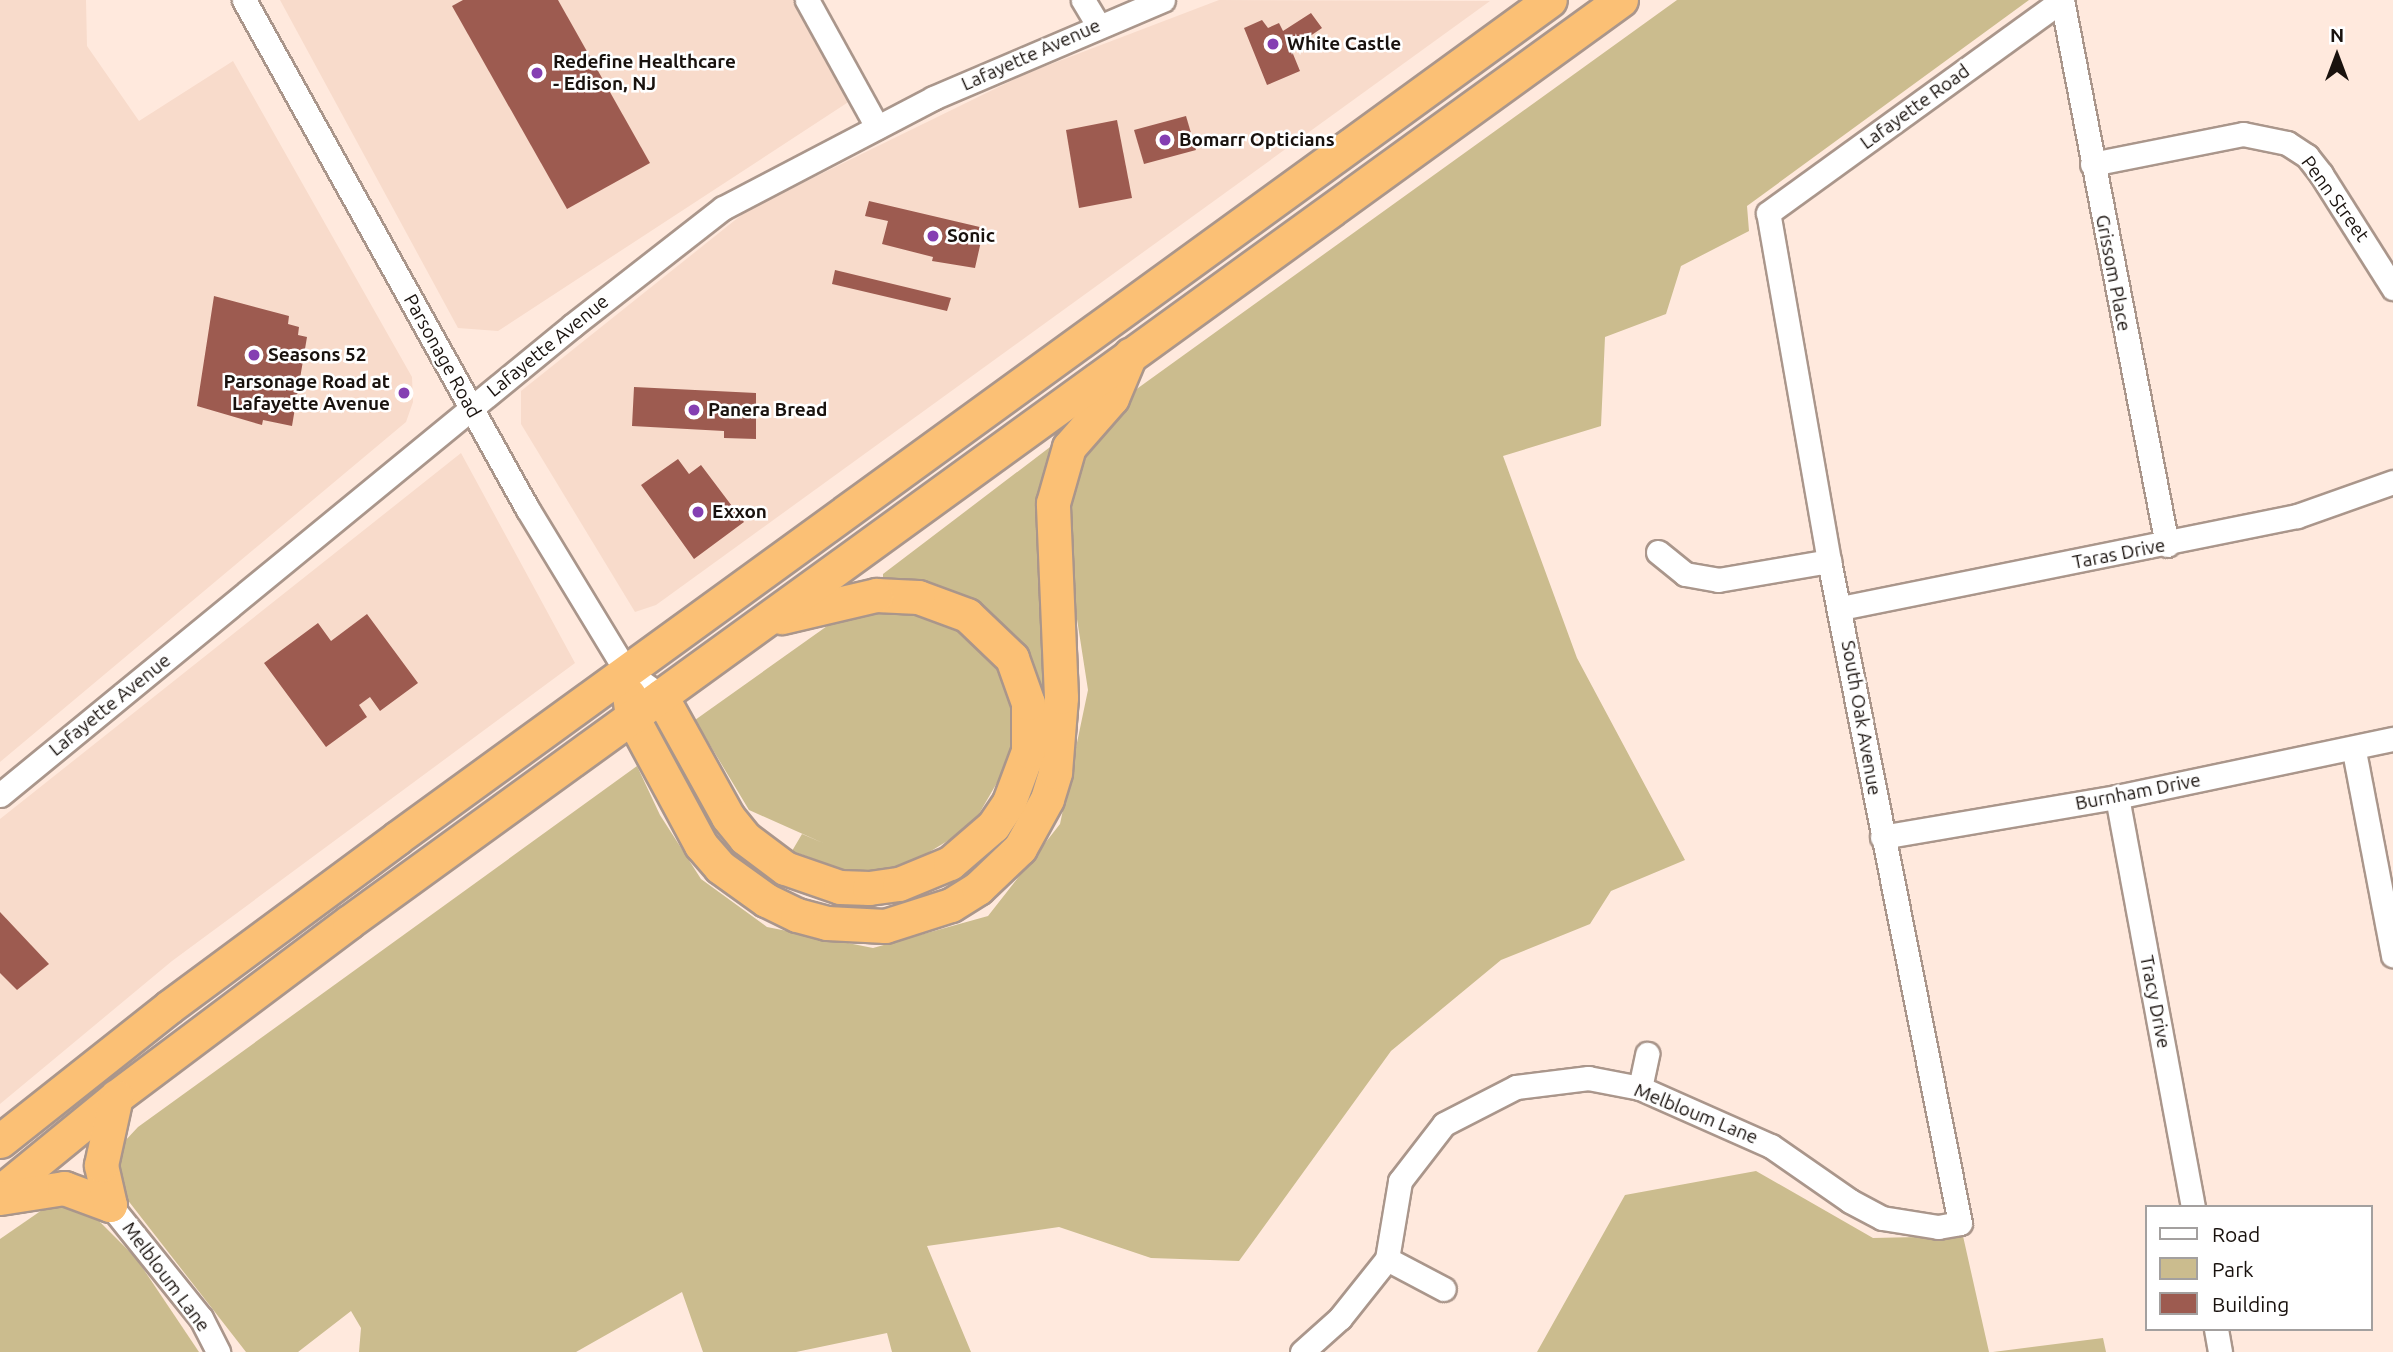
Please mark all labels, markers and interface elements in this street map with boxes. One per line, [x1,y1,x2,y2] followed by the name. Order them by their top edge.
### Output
[958,14,1104,96] street label: Lafayette Avenue
[2302,21,2372,91] north arrow
[2330,24,2344,46] text: N
[1287,33,1401,55] place label: White Castle
[1265,36,1281,52] marker: White Castle
[553,51,736,95] place label: Redefine Healthcare - Edison, NJ
[1856,60,1974,154] street label: Lafayette Road
[527,63,547,83] marker: Redefine Healthcare - Edison, NJ
[1179,129,1335,151] place label: Bomarr Opticians
[1157,132,1173,148] marker: Bomarr Opticians
[2296,152,2374,246] street label: Penn Street
[2091,213,2135,333] street label: Grissom Place
[947,225,995,247] place label: Sonic
[925,228,941,244] marker: Sonic
[399,290,485,422] street label: Parsonage Road
[483,290,613,402] street label: Lafayette Avenue
[268,344,366,366] place label: Seasons 52
[246,347,262,363] marker: Seasons 52
[223,371,390,415] place label: Parsonage Road at Lafayette Avenue
[396,385,412,401] marker: Parsonage Road at Lafayette Avenue
[708,399,827,421] place label: Panera Bread
[686,402,702,418] marker: Panera Bread
[712,501,767,523] place label: Exxon
[690,504,706,520] marker: Exxon
[2071,534,2167,574] street label: Taras Drive
[1836,639,1886,797] street label: South Oak Avenue
[45,649,175,761] street label: Lafayette Avenue
[2073,769,2203,815] street label: Burnham Drive
[2135,954,2175,1050] street label: Tracy Drive
[1631,1079,1761,1149] street label: Melbloum Lane
[2144,1205,2372,1331] legend
[117,1218,215,1336] street label: Melbloum Lane
[2212,1222,2260,1246] text: Road
[2212,1257,2254,1281] text: Park
[2212,1292,2289,1316] text: Building

